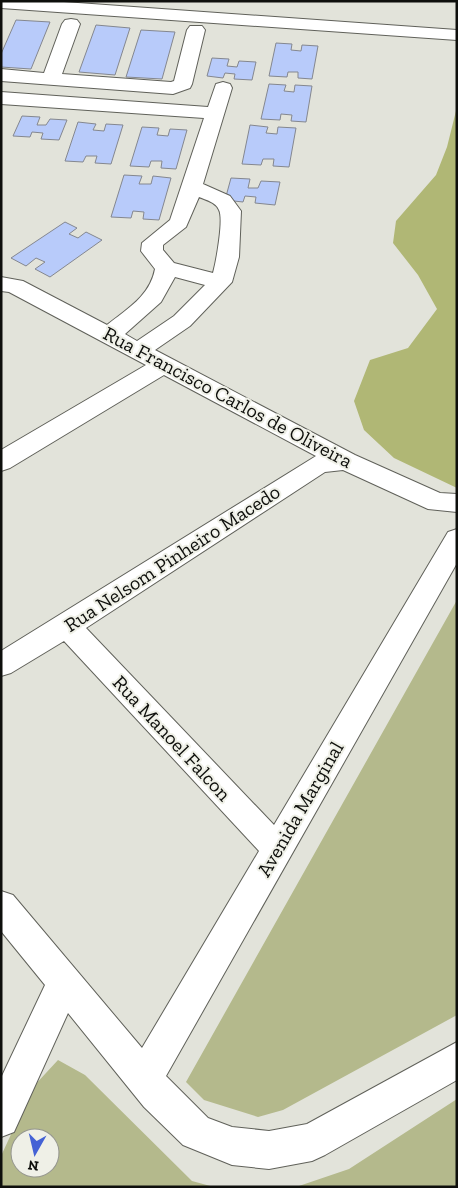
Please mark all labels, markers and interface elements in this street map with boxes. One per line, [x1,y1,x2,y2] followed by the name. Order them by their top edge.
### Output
[99,321,357,473] street label: Rua Francisco Carlos de Oliveira
[60,479,284,637] street label: Rua Nelsom Pinheiro Macedo
[108,670,237,806] street label: Rua Manoel Falcon
[252,737,348,881] street label: Avenida Marginal
[10,1128,60,1178] north arrow
[26,1156,40,1175] text: N

